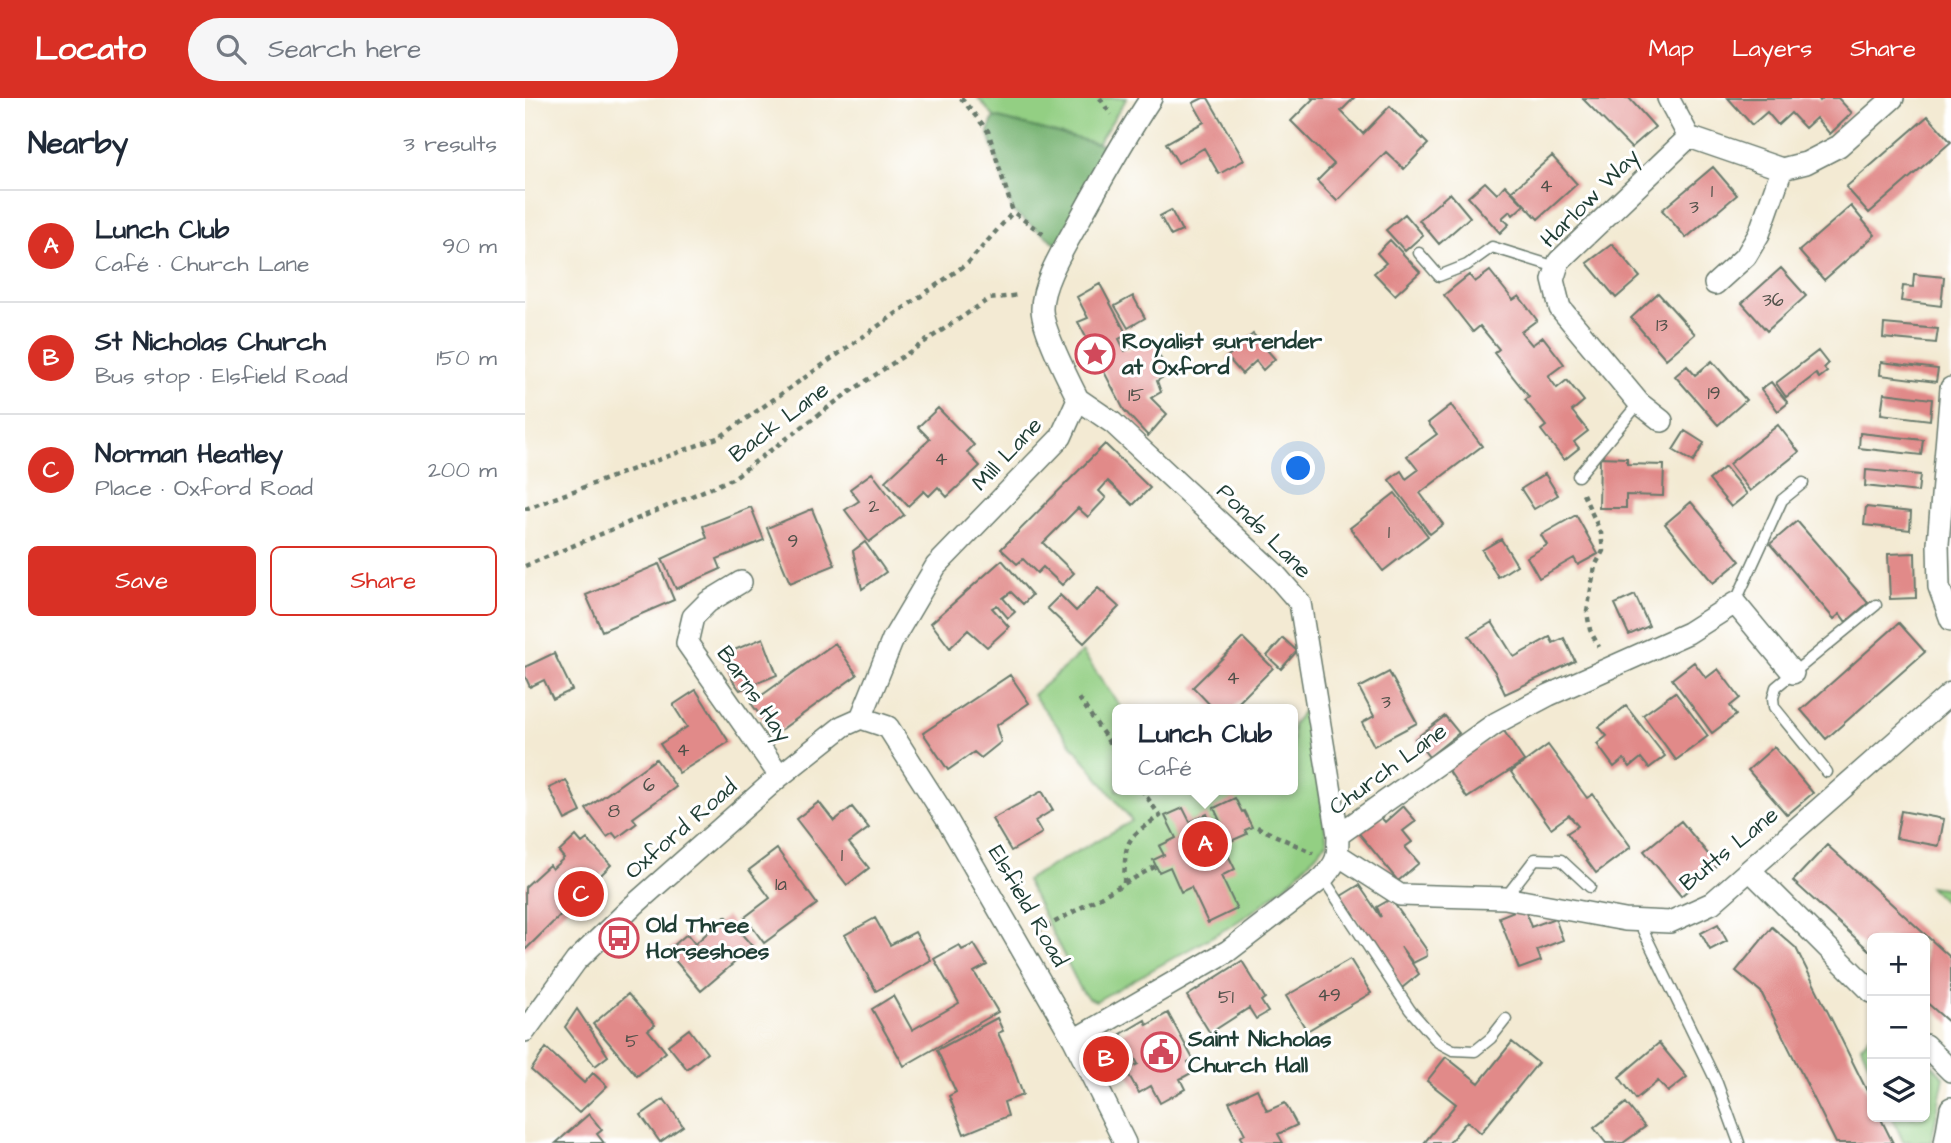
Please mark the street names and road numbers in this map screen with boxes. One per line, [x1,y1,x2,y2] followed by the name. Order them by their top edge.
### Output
[1533,141,1648,256] street label: Harlow Way
[722,374,836,470] street label: Back Lane
[964,410,1050,498] street label: Mill Lane
[1209,476,1319,586] street label: Ponds Lane
[708,639,799,750] street label: Barns Hay
[1322,715,1454,823] street label: Church Lane
[618,771,744,887] street label: Oxford Road
[1673,799,1785,899] street label: Butts Lane
[980,839,1076,973] street label: Elsfield Road

